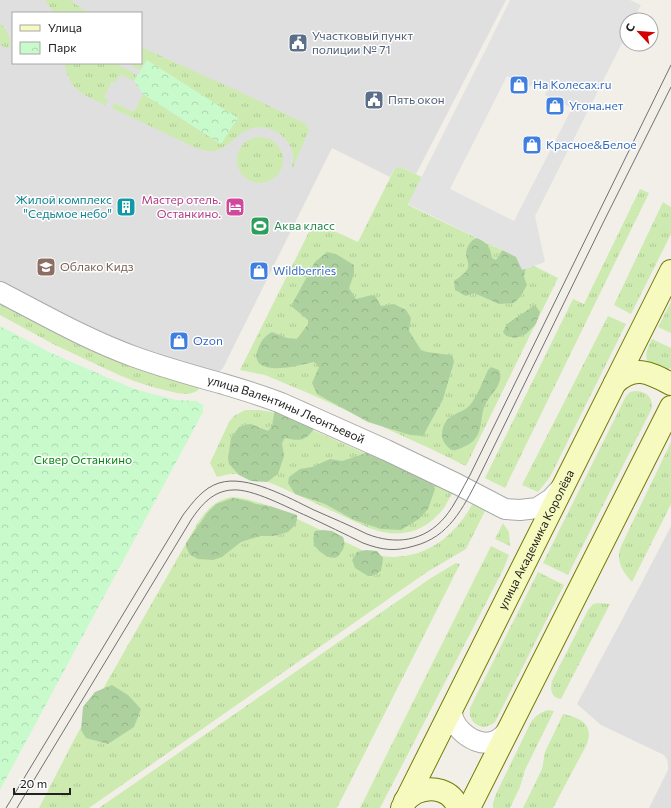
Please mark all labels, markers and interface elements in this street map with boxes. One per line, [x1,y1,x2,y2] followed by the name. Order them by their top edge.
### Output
[12,12,142,64] legend
[619,12,659,52] north arrow
[48,20,82,34] text: Улица
[622,21,637,34] text: С
[312,28,413,56] place label: Участковый пункт полиции № 71
[287,32,309,54] public building icon: Участковый пункт полиции № 71
[48,40,77,54] text: Парк
[508,74,530,96] shop icon: На Колесах.ru
[533,77,611,91] place label: На Колесах.ru
[363,89,385,111] public building icon: Пять окон
[388,92,445,106] place label: Пять окон
[544,95,566,117] shop icon: Угона.нет
[569,98,624,112] place label: Угона.нет
[521,134,543,156] shop icon: Красное&Белое
[546,137,637,151] place label: Красное&Белое
[15,192,112,220] place label: Жилой комплекс "Седьмое небо"
[141,192,221,220] place label: Мастер отель. Останкино.
[115,196,137,218] building icon: Жилой комплекс "Седьмое небо"
[224,196,246,218] hotel icon: Мастер отель. Останкино.
[249,215,271,237] sports icon: Аква класс
[274,218,335,232] place label: Аква класс
[35,256,57,278] school or university icon: Облако Кидз
[60,259,134,273] place label: Облако Кидз
[248,260,270,282] shop icon: Wildberries
[273,263,336,277] place label: Wildberries
[168,330,190,352] shop icon: Ozon
[193,333,223,347] place label: Ozon
[206,372,367,446] street label: улица Валентины Леонтьевой
[34,452,132,466] park label: Сквер Останкино
[495,467,576,612] street label: улица Академика Королёва
[14,770,70,796] scale bar
[20,776,47,790] text: 20 m

